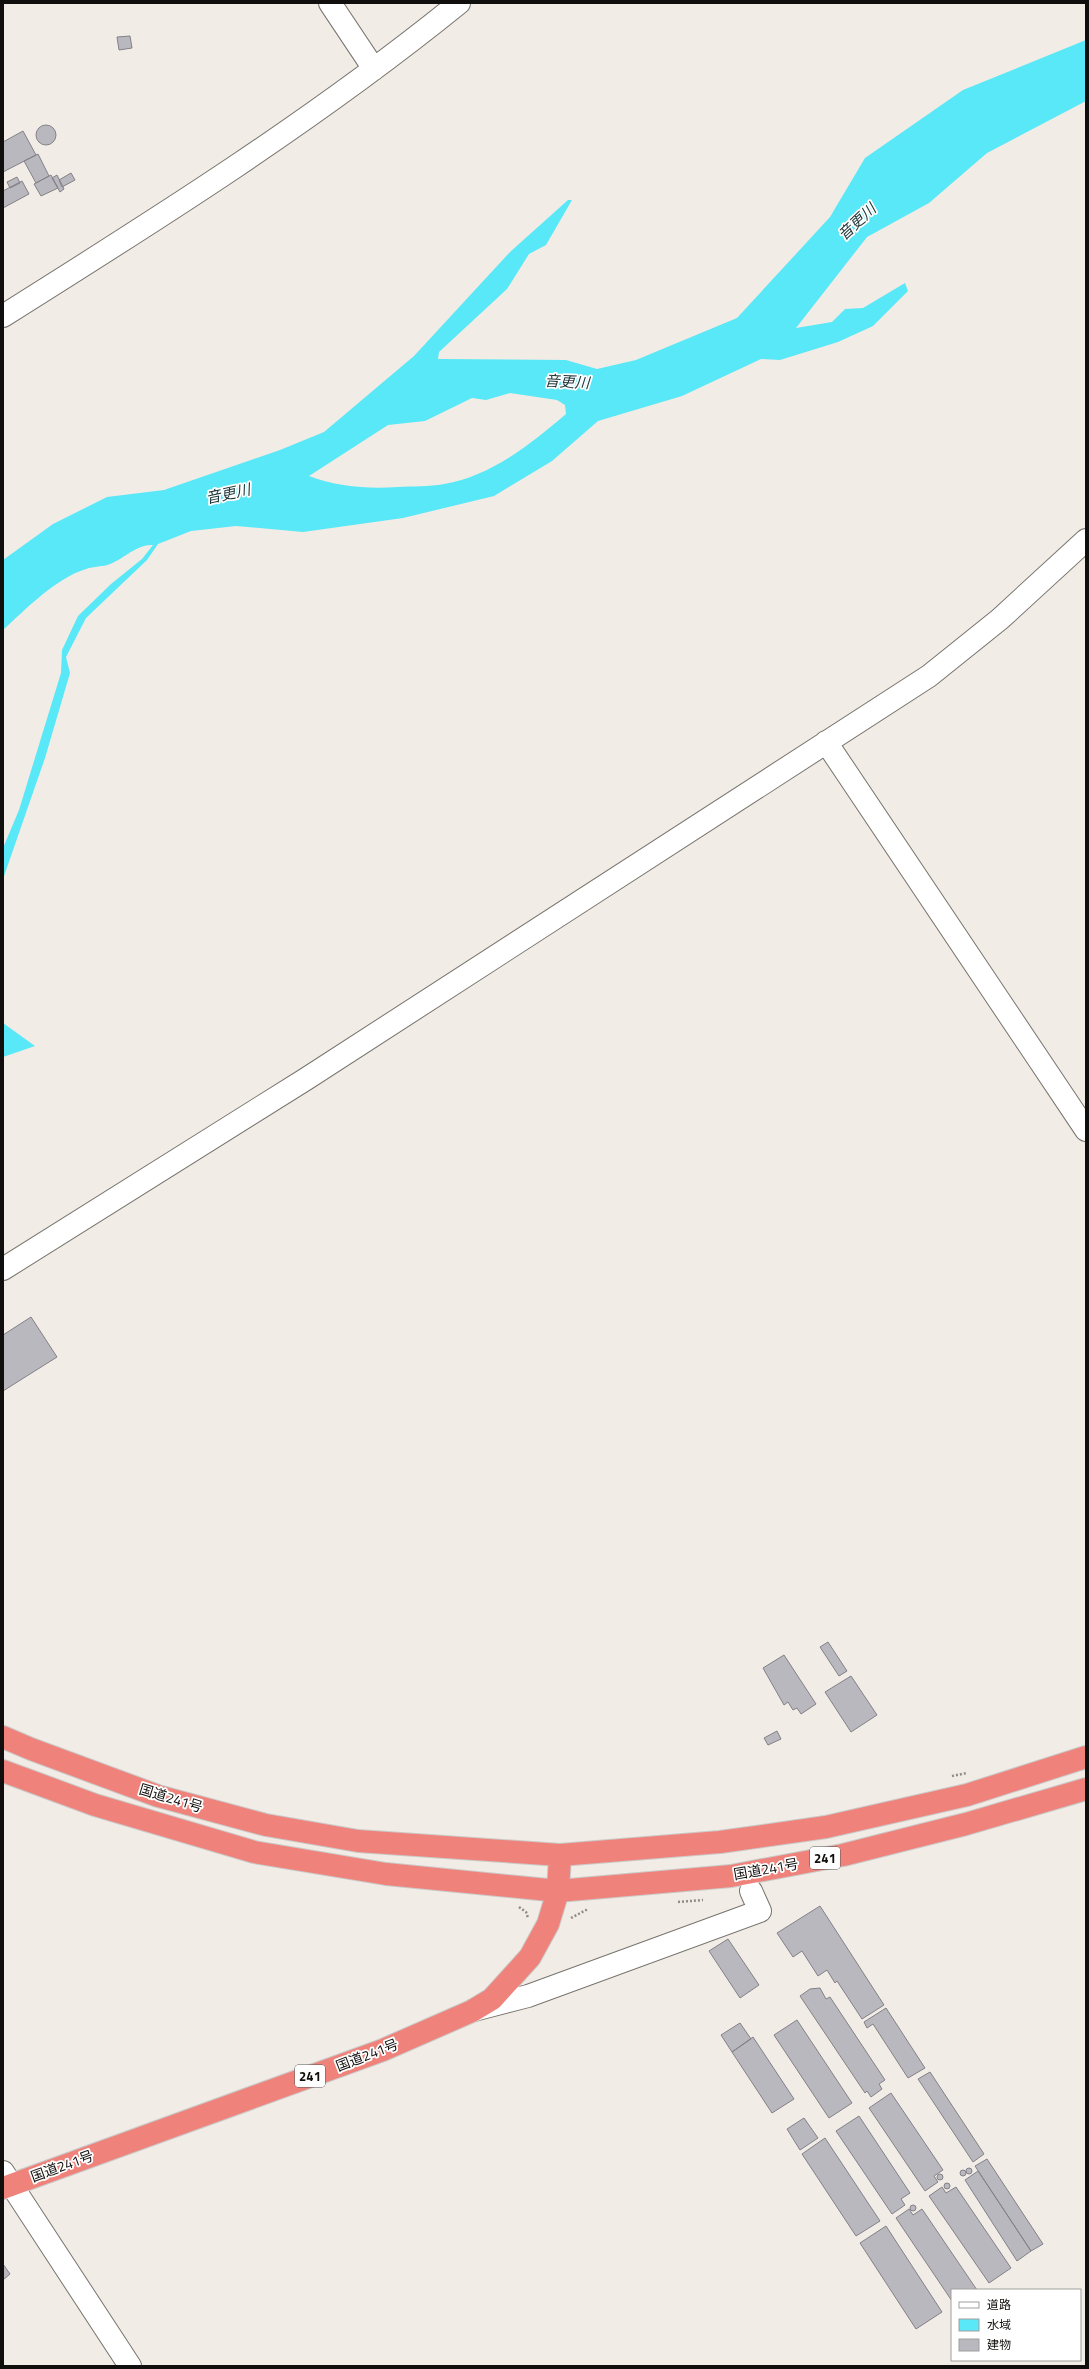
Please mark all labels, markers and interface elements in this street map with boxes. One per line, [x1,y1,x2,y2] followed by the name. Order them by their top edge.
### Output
[832,197,882,245] water label: 音更川
[544,369,592,394] water label: 音更川
[203,477,254,509] water label: 音更川
[137,1778,206,1817] street label: 国道241号
[810,1847,840,1869] road number: 241
[732,1852,800,1885] street label: 国道241号
[332,2033,401,2076] street label: 国道241号
[295,2065,325,2087] road number: 241
[27,2144,96,2187] street label: 国道241号
[951,2289,1081,2361] legend
[987,2295,1011,2314] text: 道路
[987,2315,1011,2334] text: 水域
[987,2335,1011,2354] text: 建物

